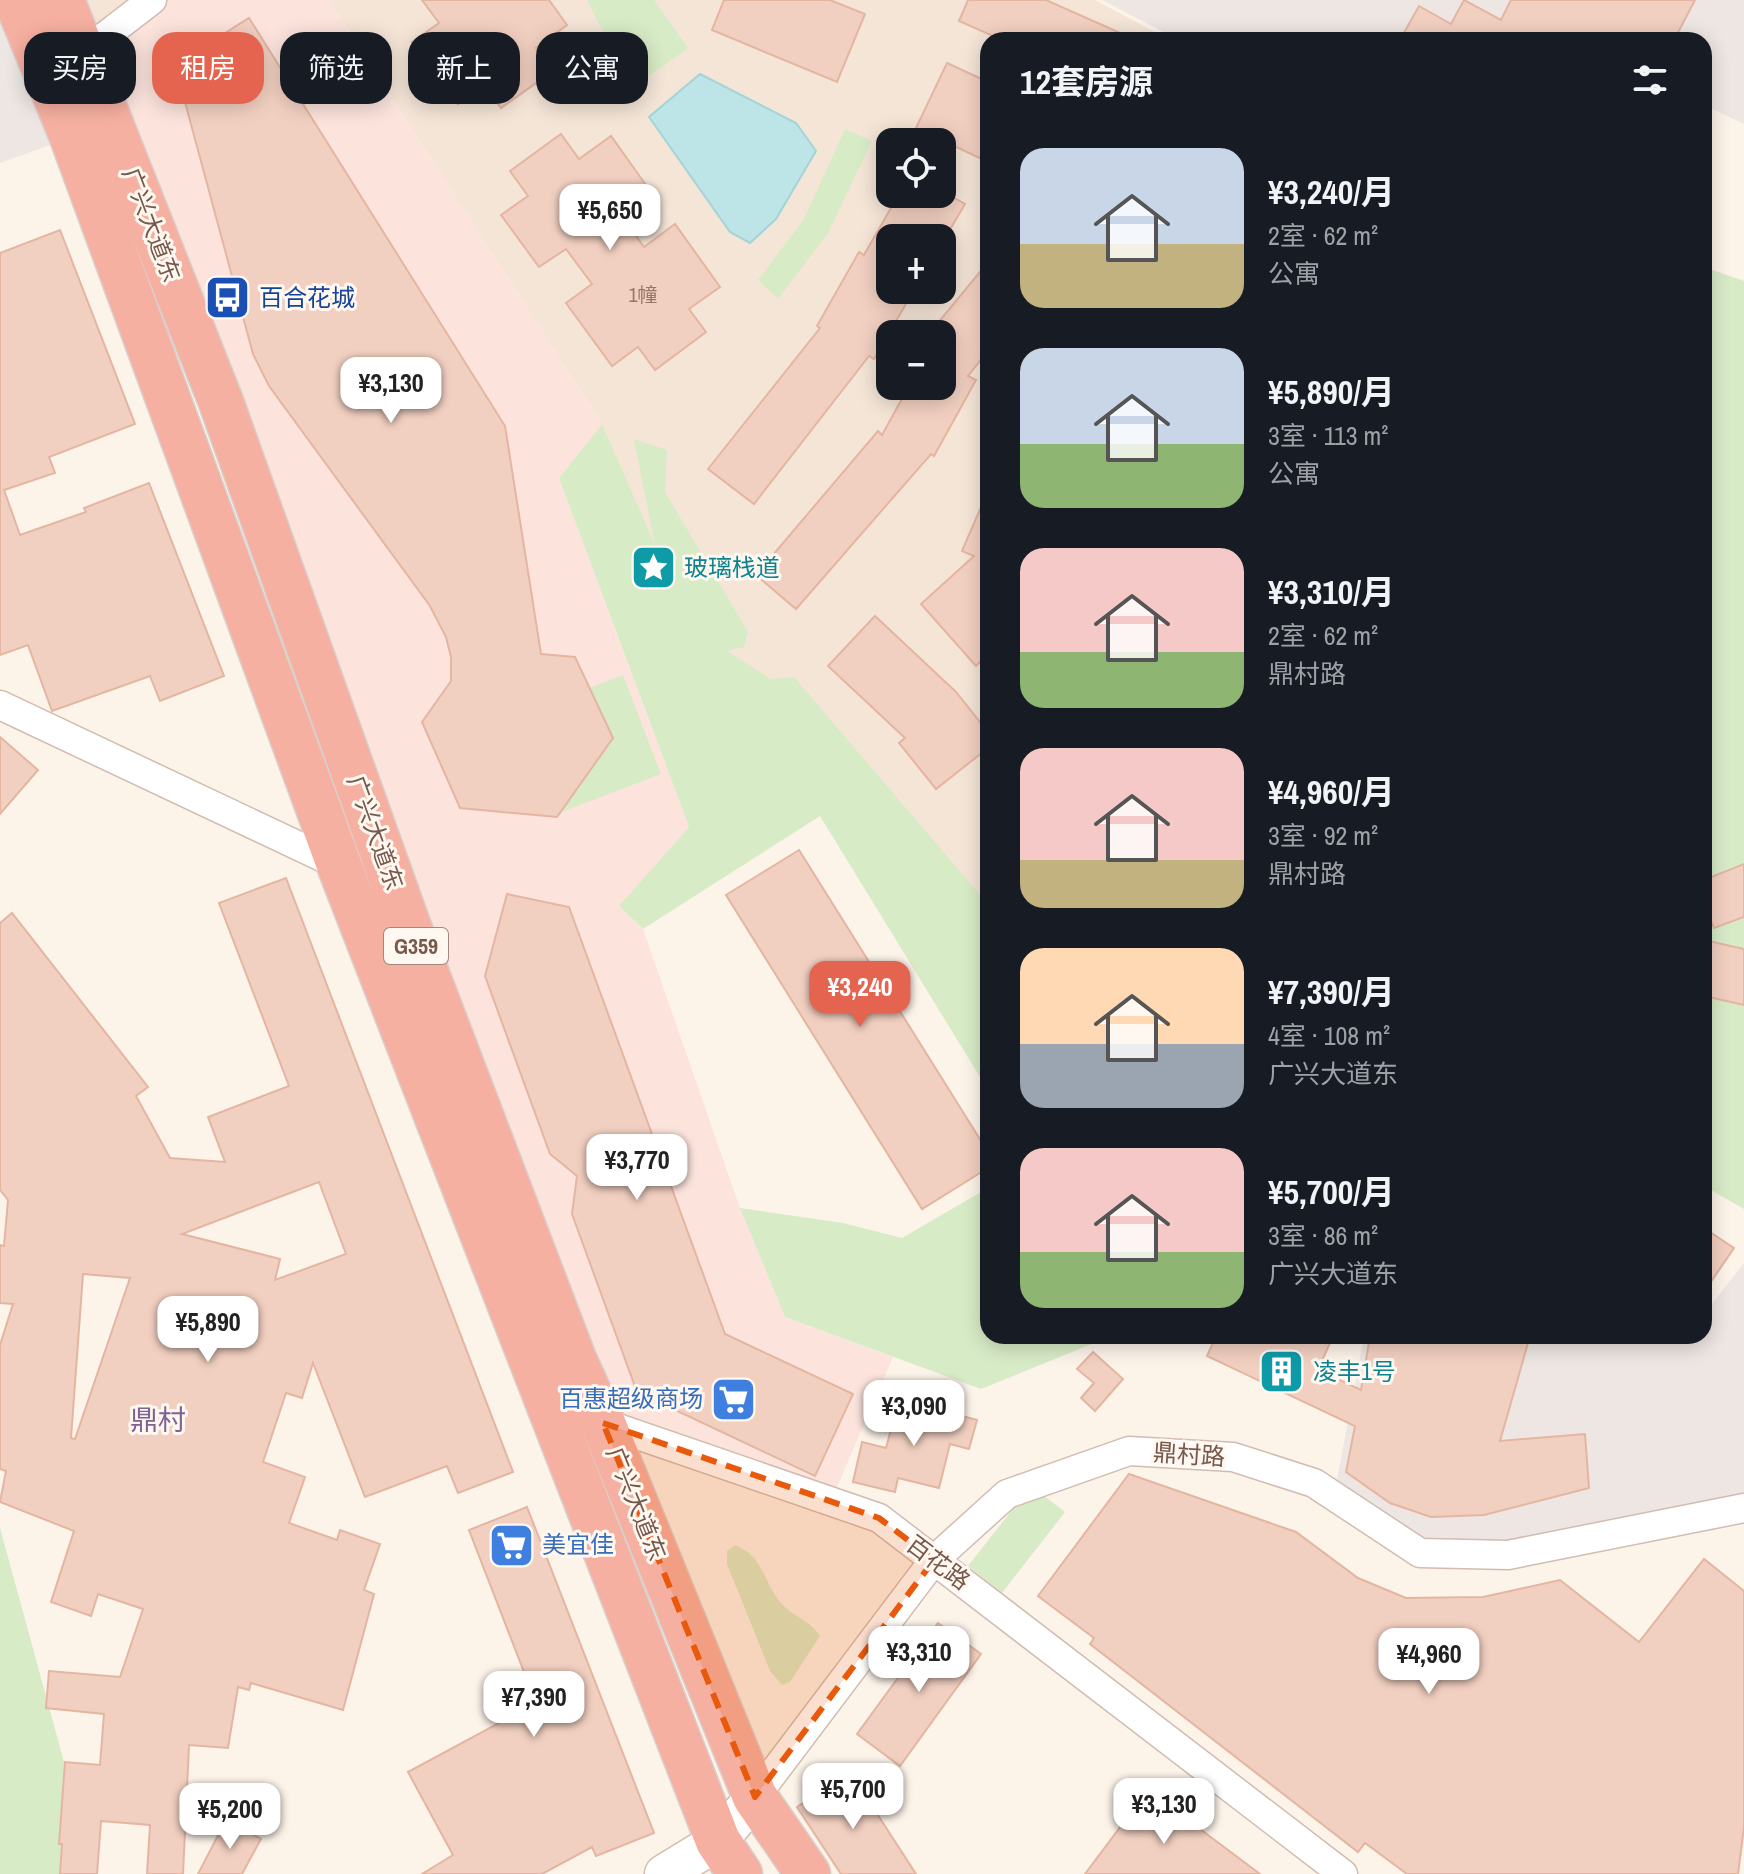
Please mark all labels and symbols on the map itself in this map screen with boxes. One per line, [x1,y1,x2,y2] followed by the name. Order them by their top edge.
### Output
[115,163,188,286] street label: 广兴大道东
[545,184,675,252] pin: ¥5,650
[204,274,252,322] bus stop icon: 百合花城
[259,281,355,313] place label: 百合花城
[628,281,658,308] house number: 1幢
[326,357,456,425] pin: ¥3,130
[629,544,677,592] place icon: 玻璃栈道
[684,551,780,583] place label: 玻璃栈道
[340,771,411,895] street label: 广兴大道东
[384,928,448,964] road number: G359
[795,961,925,1029] pin: ¥3,240
[572,1134,702,1202] pin: ¥3,770
[143,1296,273,1364] pin: ¥5,890
[1258,1348,1306,1396] building icon: 凌丰1号
[1313,1355,1396,1387] place label: 凌丰1号
[710,1375,758,1423] supermarket icon: 百惠超级商场
[849,1380,979,1448] pin: ¥3,090
[559,1382,703,1414] place label: 百惠超级商场
[130,1401,186,1439] district label: 鼎村
[1152,1436,1226,1472] street label: 鼎村路
[600,1442,674,1565] street label: 广兴大道东
[487,1521,535,1569] supermarket icon: 美宜佳
[542,1528,614,1560] place label: 美宜佳
[900,1528,977,1597] street label: 百花路
[854,1626,984,1694] pin: ¥3,310
[1364,1628,1494,1696] pin: ¥4,960
[469,1671,599,1739] pin: ¥7,390
[788,1763,918,1831] pin: ¥5,700
[1099,1778,1229,1846] pin: ¥3,130
[165,1783,295,1851] pin: ¥5,200

